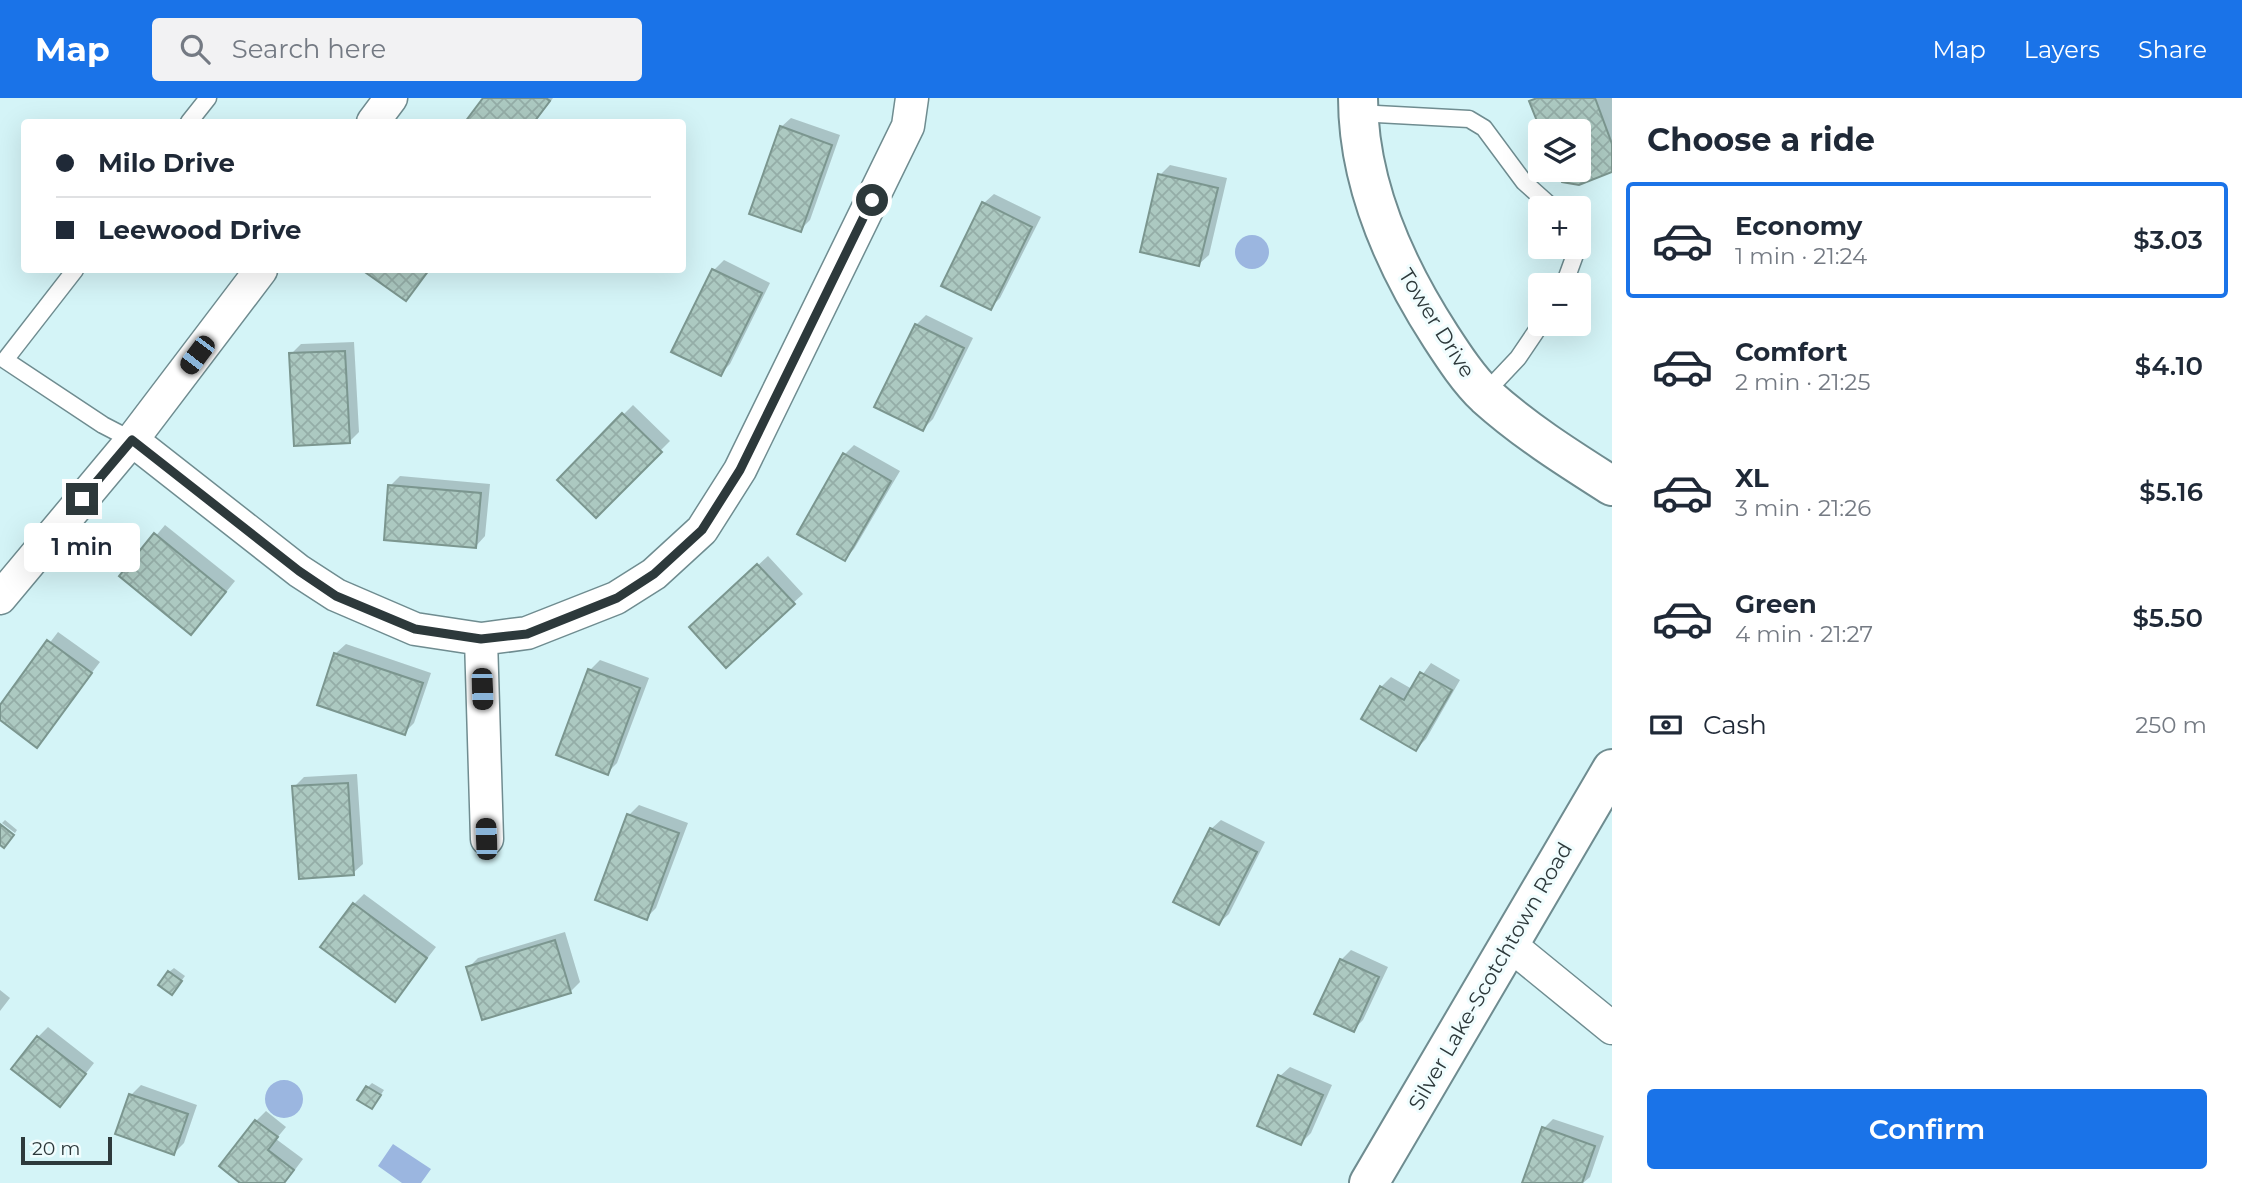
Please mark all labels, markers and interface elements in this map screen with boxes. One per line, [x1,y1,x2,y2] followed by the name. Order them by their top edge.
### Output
[152,18,642,81] search box
[35,29,110,69] text: Map
[176,30,214,68] icon: search
[232,33,386,65] text: Search here
[1932,35,1986,64] text: Map
[2024,35,2100,64] text: Layers
[2138,35,2207,64] text: Share
[1528,119,1591,336] map controls
[1528,119,1591,182] button: layers
[1647,120,1875,159] text: Choose a ride
[98,147,235,179] text: Milo Drive
[856,184,888,216] route start
[1528,196,1591,259] button: +
[1651,209,1714,272] icon: car
[1735,210,1862,242] text: Economy
[98,214,302,246] text: Leewood Drive
[2133,224,2203,256] text: $3.03
[1735,242,1867,270] text: 1 min · 21:24
[1394,264,1480,382] street label: Tower Drive
[1528,273,1591,336] button: −
[176,332,219,378] car
[1651,335,1714,398] icon: car
[1735,336,1847,368] text: Comfort
[2135,350,2203,382] text: $4.10
[1735,368,1870,396] text: 2 min · 21:25
[1651,461,1714,524] icon: car
[1735,462,1769,494] text: XL
[2139,476,2203,508] text: $5.16
[66,483,98,515] route end
[1735,494,1871,522] text: 3 min · 21:26
[24,524,140,572] callout: 1 min
[51,533,113,561] text: 1 min
[1651,587,1714,650] icon: car
[1735,588,1817,620] text: Green
[2132,602,2203,634] text: $5.50
[1735,620,1873,648] text: 4 min · 21:27
[471,668,494,710] car
[1647,706,1685,744] icon: cash
[1703,709,1767,741] text: Cash
[2135,711,2207,739] text: 250 m
[475,818,498,860] car
[1403,838,1577,1114] street label: Silver Lake-Scotchtown Road
[1647,1089,2207,1169] button: Confirm
[21,1134,112,1166] scale bar
[32,1137,80,1160] text: 20 m

